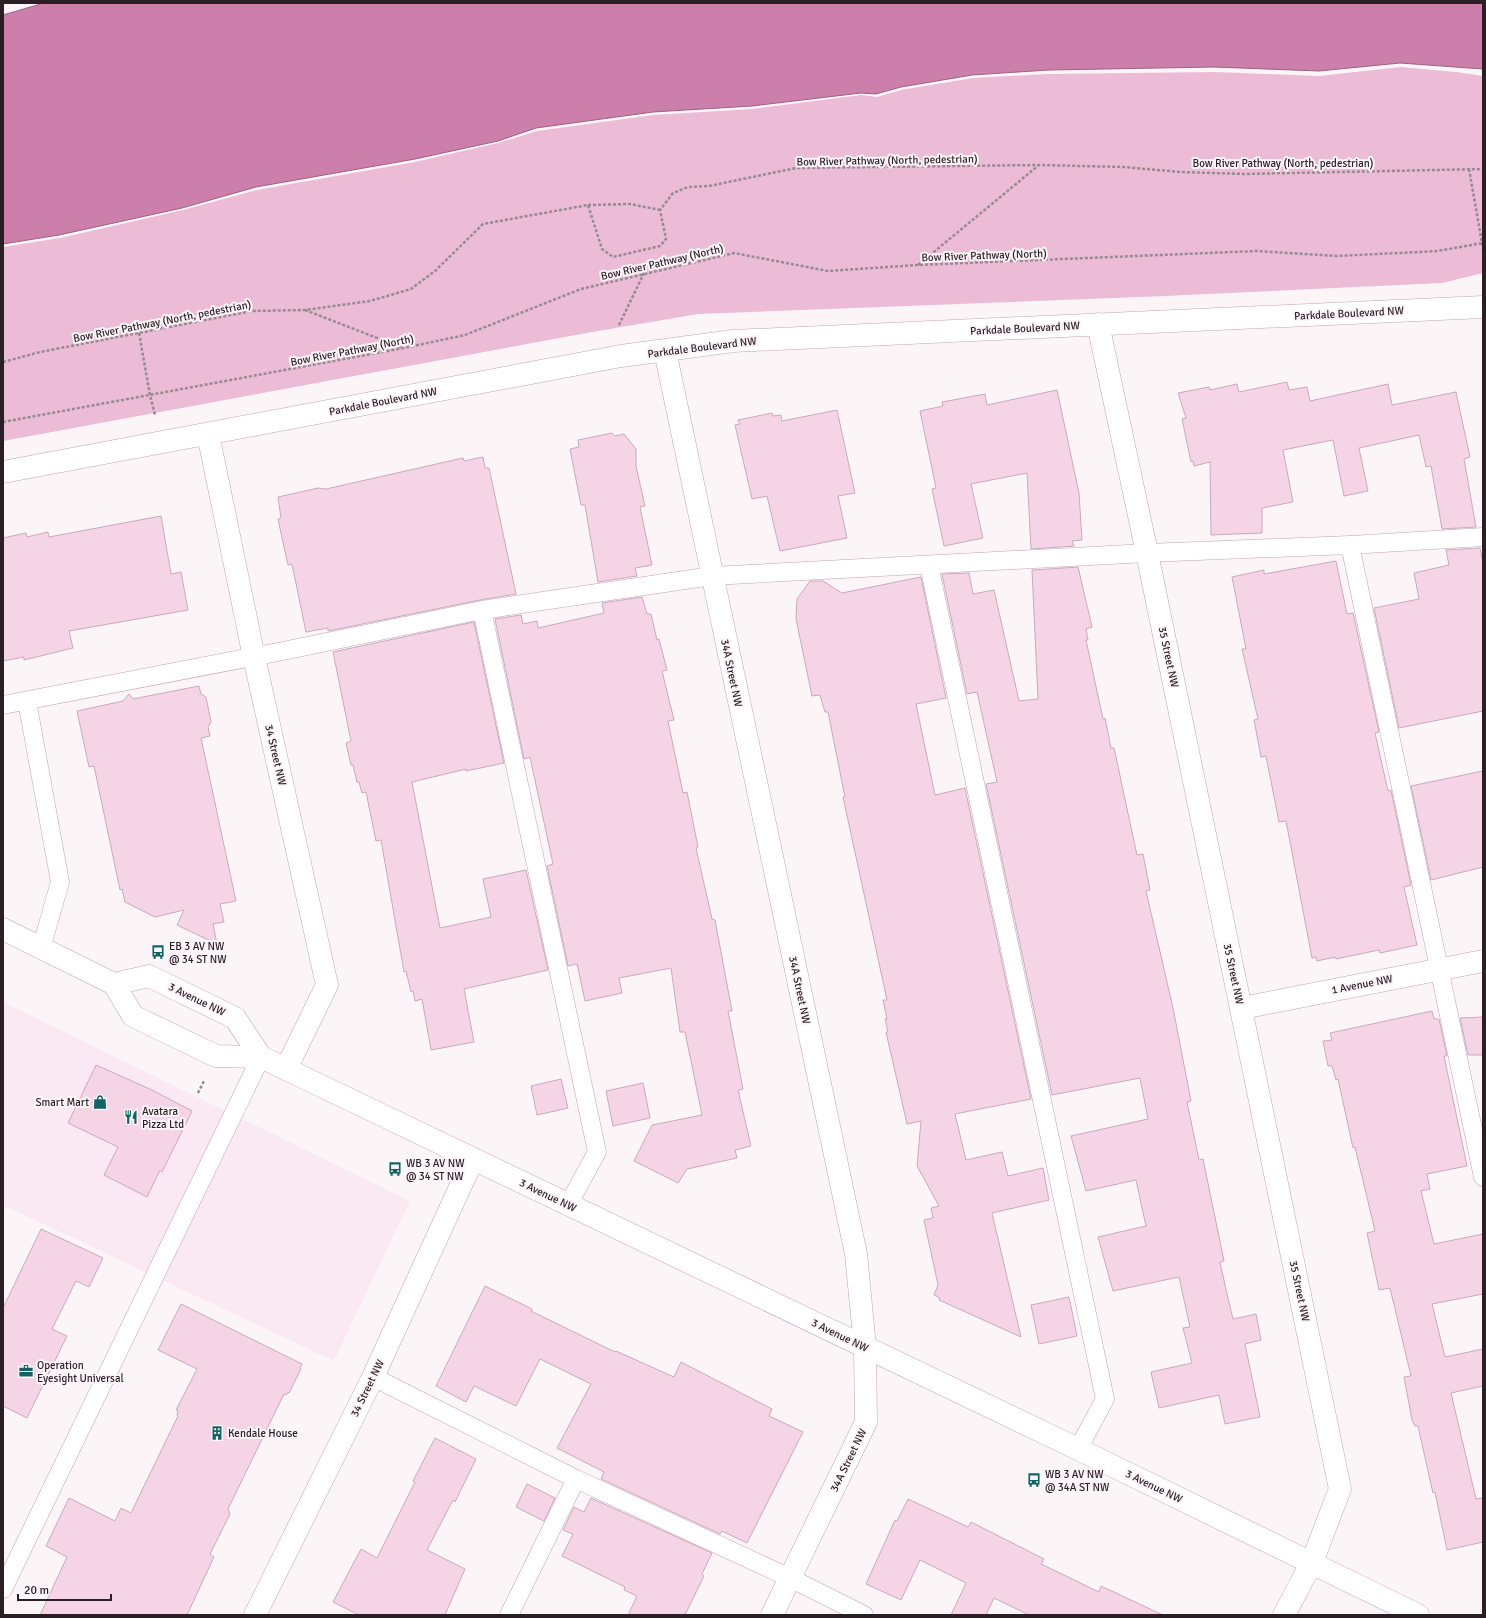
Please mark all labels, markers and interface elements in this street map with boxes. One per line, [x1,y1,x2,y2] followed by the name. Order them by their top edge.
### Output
[796,152,978,169] street label: Bow River Pathway (North, pedestrian)
[1192,157,1374,170] street label: Bow River Pathway (North, pedestrian)
[599,242,725,283] street label: Bow River Pathway (North)
[921,247,1047,264] street label: Bow River Pathway (North)
[72,298,252,345] street label: Bow River Pathway (North, pedestrian)
[1294,304,1405,323] street label: Parkdale Boulevard NW
[970,319,1081,338] street label: Parkdale Boulevard NW
[289,332,415,369] street label: Bow River Pathway (North)
[647,334,758,361] street label: Parkdale Boulevard NW
[328,384,439,418] street label: Parkdale Boulevard NW
[1156,625,1181,690] street label: 35 Street NW
[718,638,745,709] street label: 34A Street NW
[262,723,289,788] street label: 34 Street NW
[169,940,227,966] place label: EB 3 AV NW @ 34 ST NW
[1221,942,1246,1007] street label: 35 Street NW
[150,944,166,960] bus stop icon: EB 3 AV NW @ 34 ST NW
[786,955,813,1026] street label: 34A Street NW
[1330,972,1394,997] street label: 1 Avenue NW
[166,980,228,1019] street label: 3 Avenue NW
[92,1094,108,1110] shop icon: Smart Mart
[35,1096,89,1109] place label: Smart Mart
[142,1105,184,1131] place label: Avatara Pizza Ltd
[123,1109,139,1125] restaurant icon: Avatara Pizza Ltd
[406,1157,465,1183] place label: WB 3 AV NW @ 34 ST NW
[387,1161,403,1177] bus stop icon: WB 3 AV NW @ 34 ST NW
[517,1176,579,1215] street label: 3 Avenue NW
[1287,1259,1312,1324] street label: 35 Street NW
[809,1316,871,1355] street label: 3 Avenue NW
[348,1357,387,1419] street label: 34 Street NW
[37,1359,124,1385] place label: Operation Eyesight Universal
[18,1363,34,1379] office icon: Operation Eyesight Universal
[209,1425,225,1441] building icon: Kendale House
[827,1426,870,1494] street label: 34A Street NW
[228,1427,298,1440] place label: Kendale House
[1123,1467,1185,1506] street label: 3 Avenue NW
[1045,1468,1110,1494] place label: WB 3 AV NW @ 34A ST NW
[1026,1472,1042,1488] bus stop icon: WB 3 AV NW @ 34A ST NW
[18,1576,111,1602] scale bar
[24,1583,49,1598] text: 20 m

